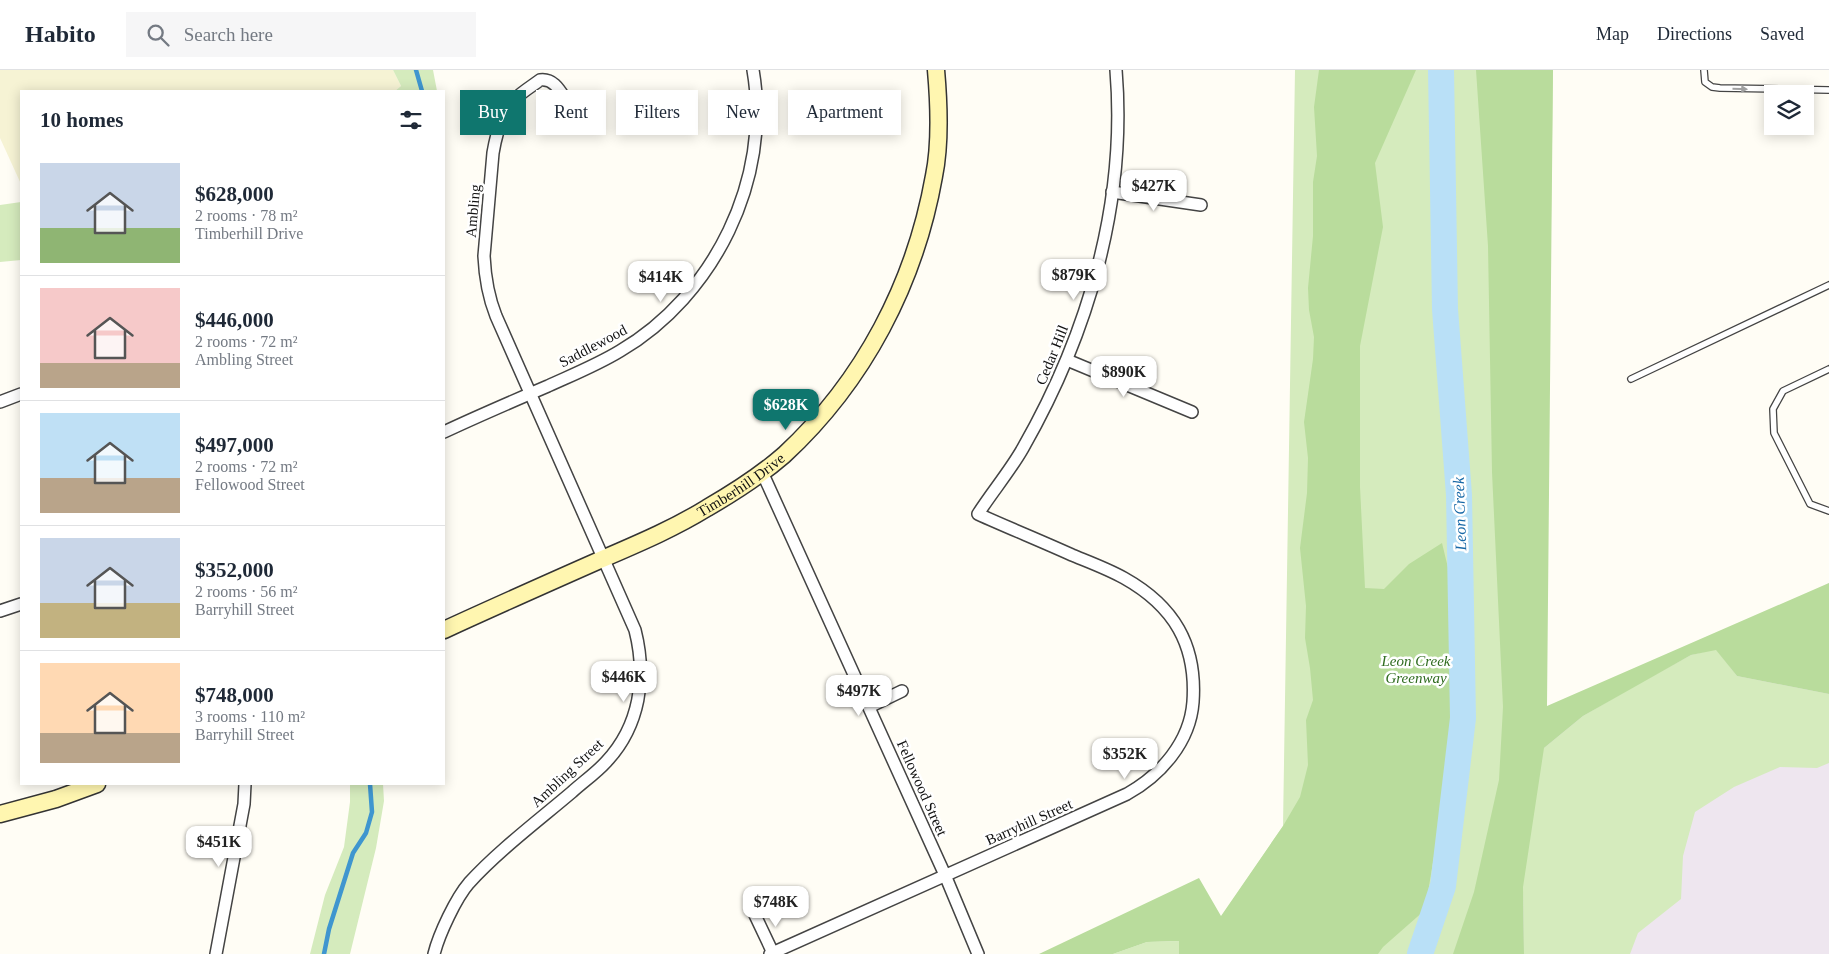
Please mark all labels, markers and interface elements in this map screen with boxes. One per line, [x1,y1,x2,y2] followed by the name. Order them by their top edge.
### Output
[126,12,476,57] search box
[25,21,96,47] text: Habito
[144,21,172,49] icon: search
[184,24,273,45] text: Search here
[1596,24,1629,44] text: Map
[1657,24,1732,44] text: Directions
[1760,24,1804,44] text: Saved
[1732,85,1748,93] one-way arrow
[1764,85,1814,135] map controls
[1764,85,1814,135] button: layers
[460,90,526,135] chip: Buy
[536,90,606,135] chip: Rent
[616,90,698,135] chip: Filters
[708,90,778,135] chip: New
[788,90,901,135] chip: Apartment
[397,106,425,134] icon: filters
[40,108,123,132] text: 10 homes
[1119,170,1189,212] pin: $427K
[1132,177,1176,194] text: $427K
[195,182,274,206] text: $628,000
[80,183,140,243] icon: home
[463,183,483,238] street label: Ambling
[195,207,298,224] text: 2 rooms · 78 m²
[195,225,303,242] text: Timberhill Drive
[1039,258,1109,301] pin: $879K
[626,260,696,303] pin: $414K
[1052,266,1096,283] text: $879K
[639,268,683,285] text: $414K
[80,308,140,368] icon: home
[195,308,274,332] text: $446,000
[556,321,630,370] street label: Saddlewood
[1033,323,1071,387] street label: Cedar Hill
[195,333,298,350] text: 2 rooms · 72 m²
[195,351,293,368] text: Ambling Street
[1089,356,1159,398] pin: $890K
[1102,363,1146,380] text: $890K
[751,388,821,431] pin: $628K
[764,396,808,413] text: $628K
[80,433,140,493] icon: home
[195,433,274,457] text: $497,000
[694,450,788,520] street label: Timberhill Drive
[195,458,298,475] text: 2 rooms · 72 m²
[195,476,305,493] text: Fellowood Street
[1450,476,1469,552] water label: Leon Creek
[80,558,140,618] icon: home
[195,558,274,582] text: $352,000
[195,583,298,600] text: 2 rooms · 56 m²
[195,601,294,618] text: Barryhill Street
[1380,653,1451,686] park label: Leon Creek Greenway
[589,660,659,703] pin: $446K
[602,668,646,685] text: $446K
[824,674,894,717] pin: $497K
[837,682,881,699] text: $497K
[80,683,140,743] icon: home
[195,683,274,707] text: $748,000
[195,708,305,725] text: 3 rooms · 110 m²
[195,726,294,743] text: Barryhill Street
[528,735,607,810] street label: Ambling Street
[894,738,951,839] street label: Fellowood Street
[1090,738,1160,780] pin: $352K
[1103,745,1147,762] text: $352K
[983,795,1075,848] street label: Barryhill Street
[184,826,254,868] pin: $451K
[197,833,241,850] text: $451K
[741,886,811,928] pin: $748K
[754,893,798,910] text: $748K

